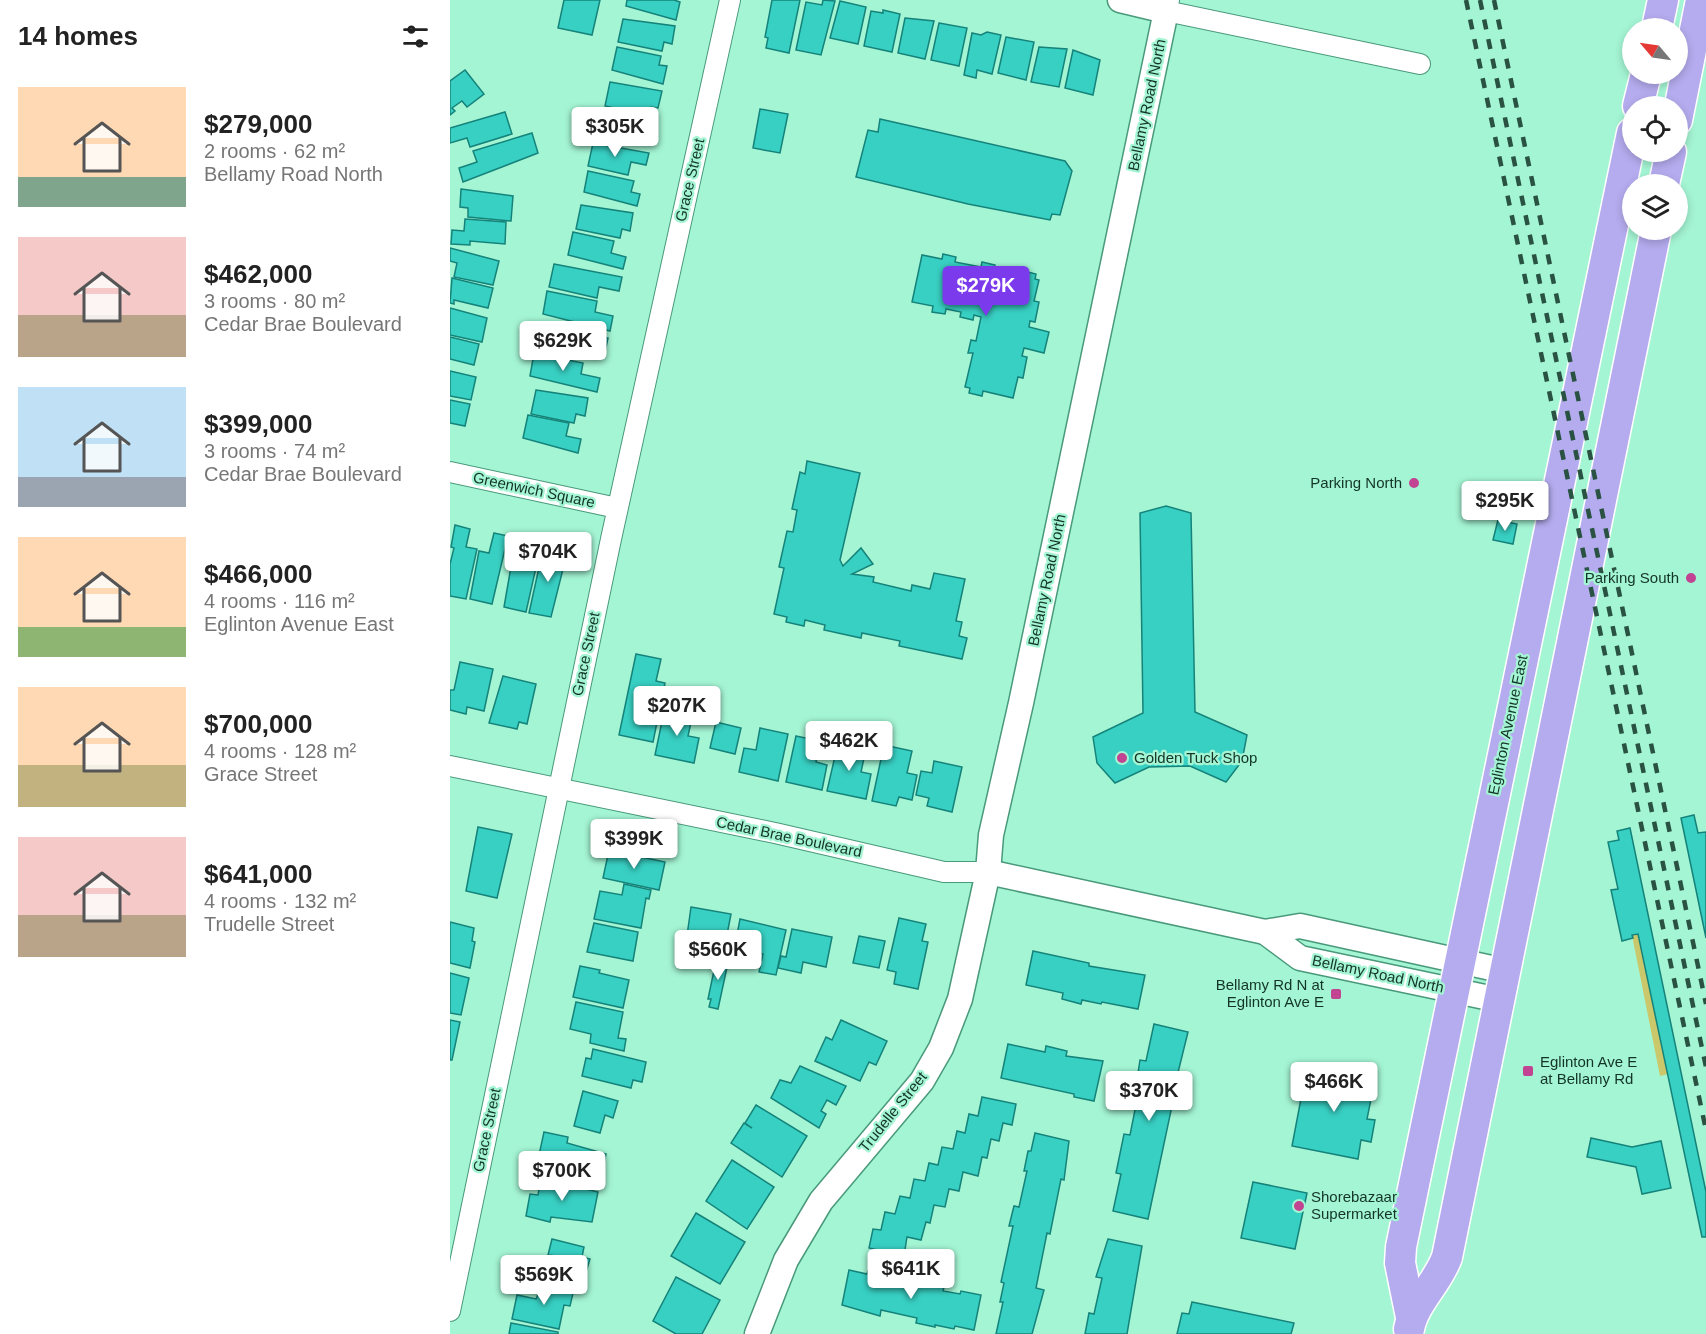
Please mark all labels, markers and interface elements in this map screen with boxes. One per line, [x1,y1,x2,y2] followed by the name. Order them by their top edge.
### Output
[1622,18,1688,84] north arrow
[1622,18,1688,240] map controls
[399,20,432,53] icon: filters
[18,21,138,51] text: 14 homes
[1124,37,1169,172] street label: Bellamy Road North
[1622,96,1688,162] button: locate
[573,107,657,158] pin: $305K
[204,109,312,139] text: $279,000
[66,111,138,183] icon: home
[586,115,644,137] text: $305K
[672,136,708,223] street label: Grace Street
[204,140,345,162] text: 2 rooms · 62 m²
[204,163,383,185] text: Bellamy Road North
[1622,174,1688,240] button: layers
[204,259,312,289] text: $462,000
[66,261,138,333] icon: home
[944,266,1028,317] pin: $279K
[957,274,1015,296] text: $279K
[204,290,345,312] text: 3 rooms · 80 m²
[204,313,402,335] text: Cedar Brae Boulevard
[521,321,605,372] pin: $629K
[534,329,592,351] text: $629K
[204,409,312,439] text: $399,000
[66,411,138,483] icon: home
[204,440,345,462] text: 3 rooms · 74 m²
[204,463,402,485] text: Cedar Brae Boulevard
[472,468,597,511] street label: Greenwich Square
[1310,474,1402,491] place label: Parking North
[1407,476,1421,490] marker: Parking North
[1463,481,1547,532] pin: $295K
[1476,489,1534,511] text: $295K
[1024,512,1069,647] street label: Bellamy Road North
[506,532,590,583] pin: $704K
[519,540,577,562] text: $704K
[204,559,312,589] text: $466,000
[66,561,138,633] icon: home
[1585,569,1679,586] place label: Parking South
[1684,571,1698,585] marker: Parking South
[204,590,355,612] text: 4 rooms · 116 m²
[568,610,603,697] street label: Grace Street
[204,613,394,635] text: Eglinton Avenue East
[1484,653,1531,796] street label: Eglinton Avenue East
[635,686,719,737] pin: $207K
[648,694,706,716] text: $207K
[204,709,312,739] text: $700,000
[66,711,138,783] icon: home
[807,721,891,772] pin: $462K
[820,729,878,751] text: $462K
[204,740,356,762] text: 4 rooms · 128 m²
[1134,749,1257,766] place label: Golden Tuck Shop
[1115,751,1129,765] marker: Golden Tuck Shop
[204,763,317,785] text: Grace Street
[715,813,863,860] street label: Cedar Brae Boulevard
[592,819,676,870] pin: $399K
[605,827,663,849] text: $399K
[204,859,312,889] text: $641,000
[66,861,138,933] icon: home
[204,890,356,912] text: 4 rooms · 132 m²
[204,913,334,935] text: Trudelle Street
[676,930,760,981] pin: $560K
[689,938,747,960] text: $560K
[1311,951,1446,996] street label: Bellamy Road North
[1216,976,1325,1010] place label: Bellamy Rd N at Eglinton Ave E
[1329,987,1343,1001] marker: Bellamy Rd N at Eglinton Ave E
[1540,1053,1637,1087] place label: Eglinton Ave E at Bellamy Rd
[1292,1062,1376,1113] pin: $466K
[1521,1064,1535,1078] marker: Eglinton Ave E at Bellamy Rd
[855,1068,931,1155] street label: Trudelle Street
[1305,1070,1363,1092] text: $466K
[1107,1071,1191,1122] pin: $370K
[1120,1079,1178,1101] text: $370K
[469,1086,504,1173] street label: Grace Street
[520,1151,604,1202] pin: $700K
[533,1159,591,1181] text: $700K
[1311,1188,1398,1222] place label: Shorebazaar Supermarket
[1292,1199,1306,1213] marker: Shorebazaar Supermarket
[869,1249,953,1300] pin: $641K
[502,1255,586,1306] pin: $569K
[882,1257,940,1279] text: $641K
[515,1263,573,1285] text: $569K

